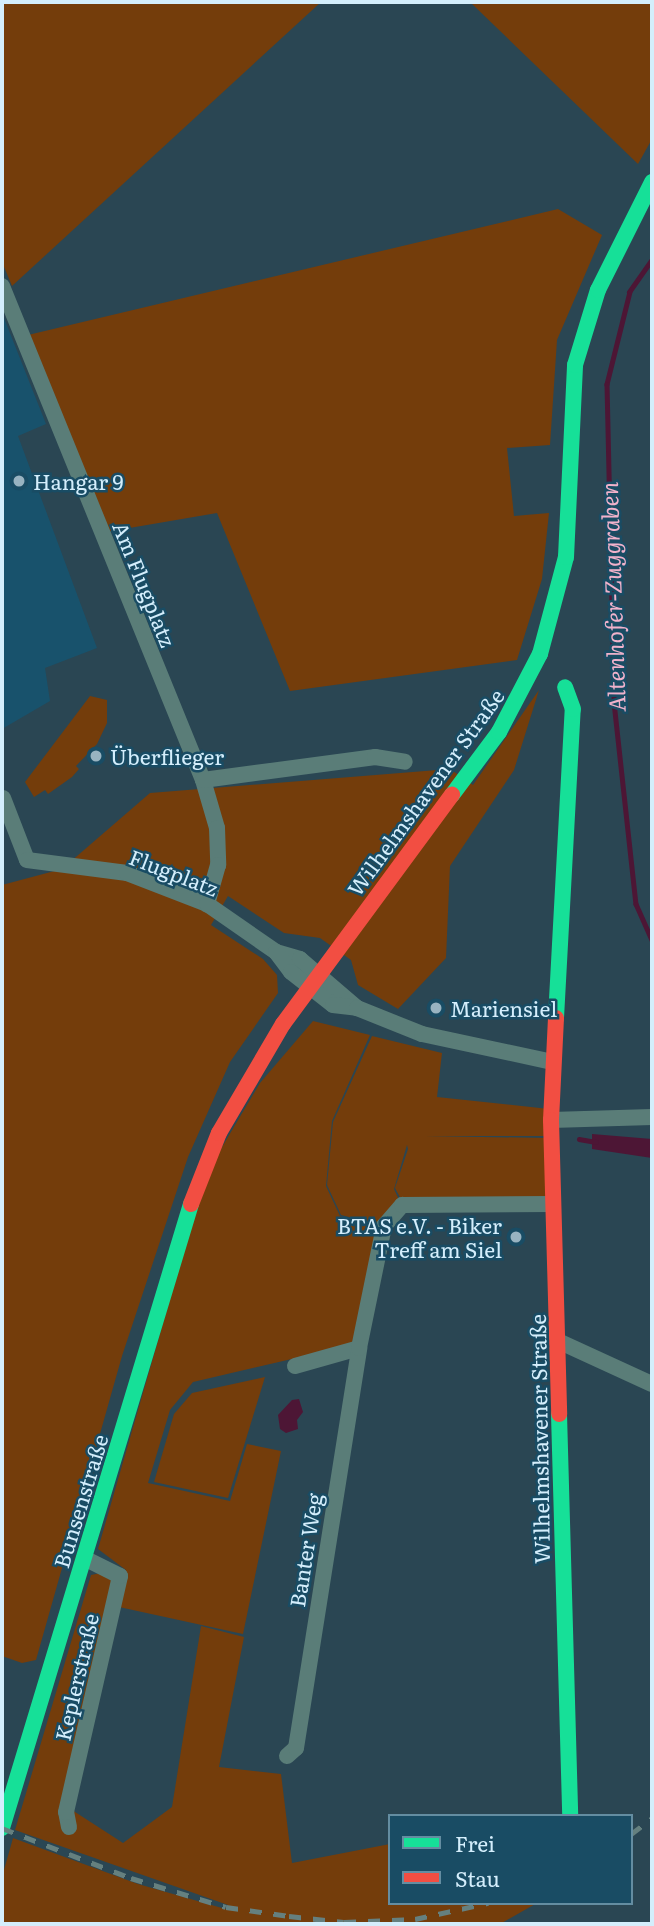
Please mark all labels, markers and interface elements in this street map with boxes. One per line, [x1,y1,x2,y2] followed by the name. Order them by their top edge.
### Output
[33,468,123,494] place label: Hangar 9
[11,473,27,489] marker: Hangar 9
[594,481,630,713] water label: Altenhofer-Zuggraben
[108,518,182,650] street label: Am Flugplatz
[341,684,509,900] street label: Wilhelmshavener Straße
[110,743,224,769] place label: Überflieger
[88,748,104,764] marker: Überflieger
[126,844,222,900] street label: Flugplatz
[450,995,557,1021] place label: Mariensiel
[428,1000,444,1016] marker: Mariensiel
[337,1212,502,1262] place label: BTAS e.V. - Biker Treff am Siel
[508,1229,524,1245] marker: BTAS e.V. - Biker Treff am Siel
[524,1314,554,1564] street label: Wilhelmshavener Straße
[48,1431,112,1571] street label: Bunsenstraße
[284,1491,326,1609] street label: Banter Weg
[49,1611,103,1743] street label: Keplerstraße
[388,1814,633,1905] legend
[455,1827,495,1858] text: Frei
[455,1862,500,1893] text: Stau

